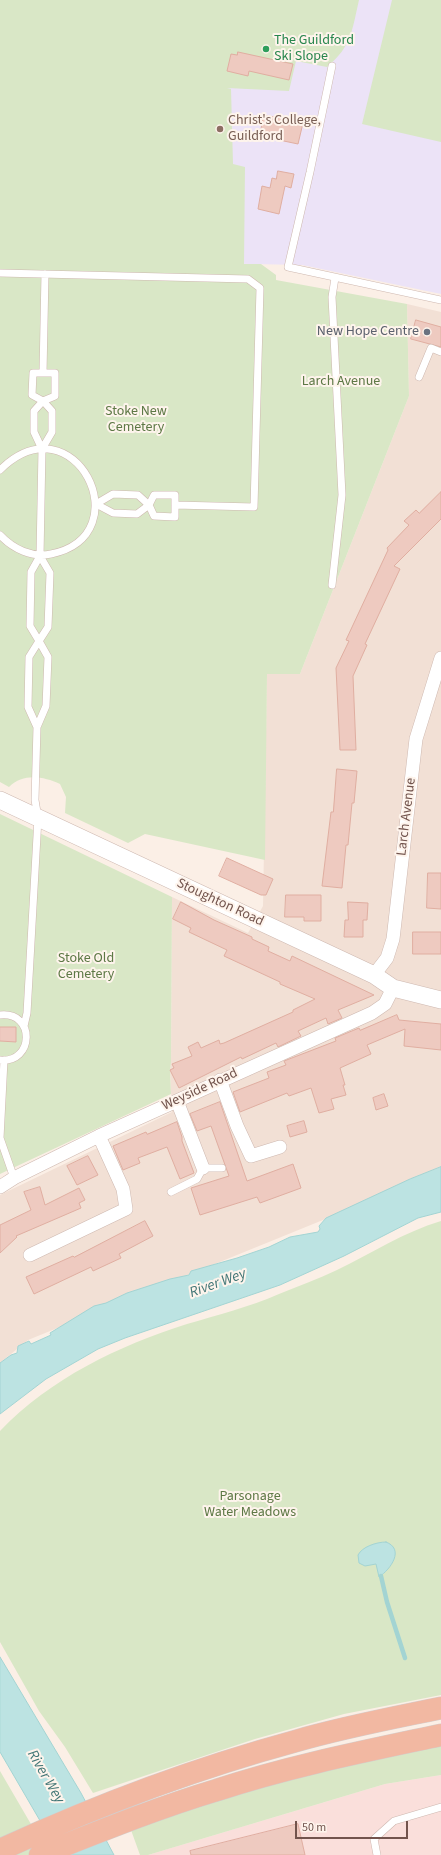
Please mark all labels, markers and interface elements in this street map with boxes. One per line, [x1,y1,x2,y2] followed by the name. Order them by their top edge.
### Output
[274,33,354,66] place label: The Guildford Ski Slope
[261,44,271,54] marker: The Guildford Ski Slope
[228,113,321,146] place label: Christ's College, Guildford
[215,124,225,134] marker: Christ's College, Guildford
[317,324,419,340] place label: New Hope Centre
[422,327,432,337] marker: New Hope Centre
[302,374,380,390] park label: Larch Avenue
[105,404,167,436] park label: Stoke New Cemetery
[394,777,420,857] street label: Larch Avenue
[174,875,266,931] street label: Stoughton Road
[58,951,114,984] park label: Stoke Old Cemetery
[160,1065,240,1115] street label: Weyside Road
[187,1265,249,1303] water label: River Wey
[204,1489,296,1522] park label: Parsonage Water Meadows
[23,1747,67,1807] water label: River Wey
[297,1813,410,1839] scale bar
[302,1819,326,1836] text: 50 m

